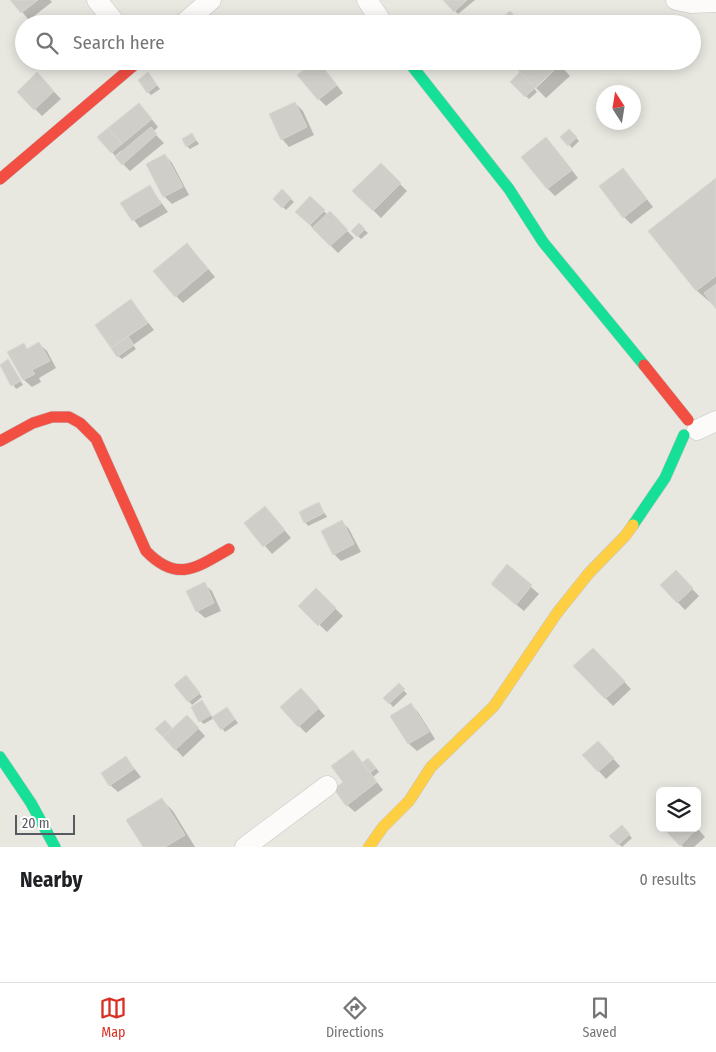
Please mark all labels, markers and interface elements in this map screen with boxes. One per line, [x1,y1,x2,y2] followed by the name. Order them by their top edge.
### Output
[15,15,701,70] search box
[33,29,61,57] icon: search
[73,31,165,54] text: Search here
[596,85,641,130] north arrow
[656,787,701,832] map controls
[656,787,701,832] button: layers
[15,812,75,835] scale bar
[22,815,50,832] text: 20 m
[20,867,82,893] text: Nearby
[639,870,696,889] text: 0 results
[99,994,127,1041] tab: Map
[326,994,384,1041] tab: Directions
[582,994,617,1041] tab: Saved

